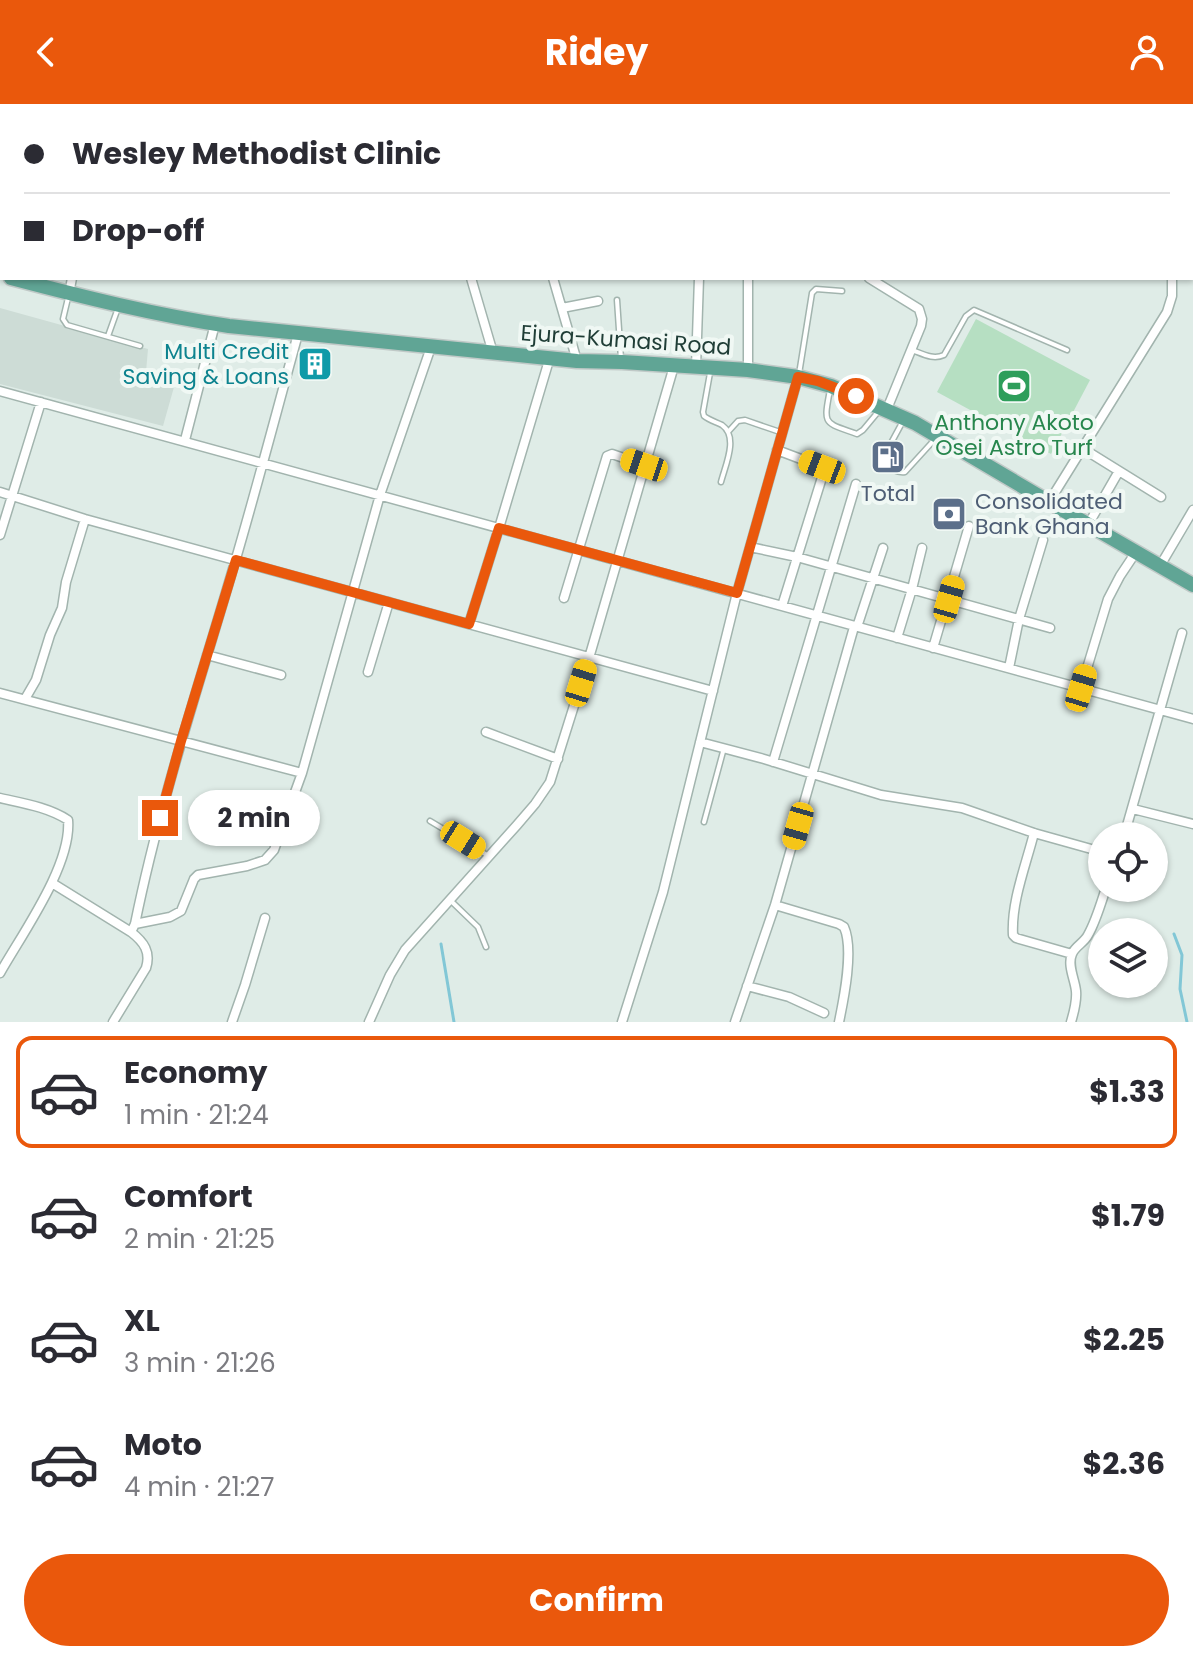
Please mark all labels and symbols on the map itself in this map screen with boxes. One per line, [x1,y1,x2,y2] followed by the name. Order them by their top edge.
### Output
[520,317,732,363] street label: Ejura-Kumasi Road
[122,336,289,392] place label: Multi Credit Saving & Loans
[296,345,334,383] building icon: Multi Credit Saving & Loans
[995,367,1033,405] sports icon: Anthony Akoto Osei Astro Turf
[838,378,874,414] route start
[934,407,1094,463] place label: Anthony Akoto Osei Astro Turf
[869,438,907,476] fuel station icon: Total
[617,446,671,484] car
[795,447,849,487] car
[861,478,915,509] place label: Total
[975,486,1123,542] place label: Consolidated Bank Ghana
[930,495,968,533] bank icon: Consolidated Bank Ghana
[931,573,967,625] car
[563,657,599,709] car
[1063,662,1099,714] car
[188,790,320,846] callout: 2 min
[142,800,178,836] route end
[780,800,816,852] car
[436,817,490,863] car

